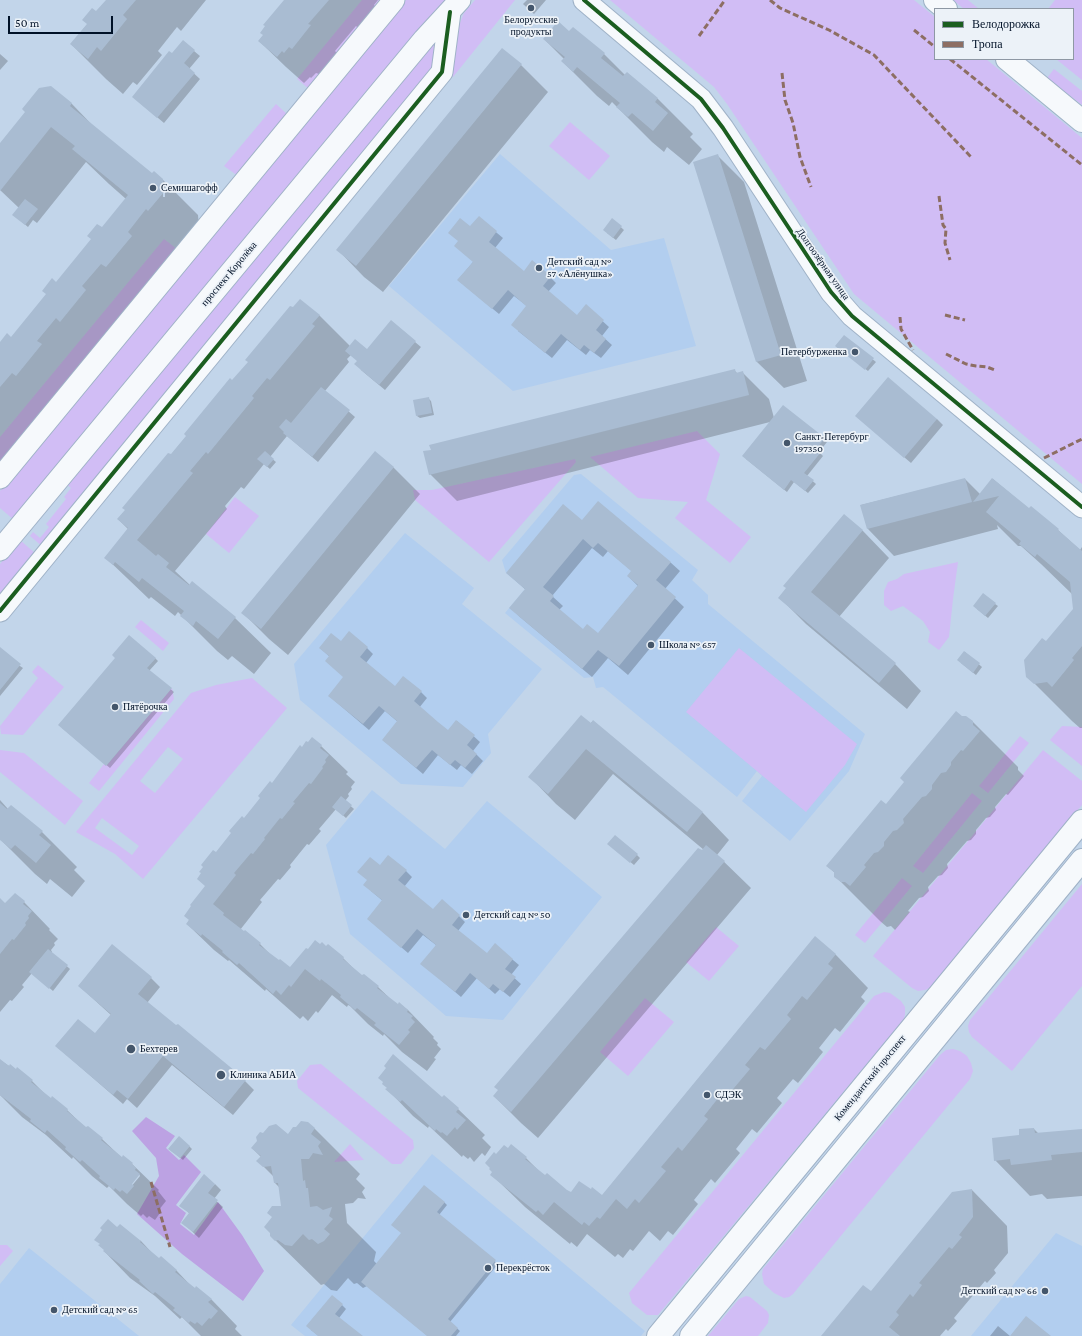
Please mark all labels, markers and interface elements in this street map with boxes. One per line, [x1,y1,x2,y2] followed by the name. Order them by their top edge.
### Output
[526,3,536,13] marker: Белорусские продукты
[10,8,115,34] scale bar
[934,8,1074,60] legend
[504,14,558,38] place label: Белорусские продукты
[15,16,39,30] text: 50 m
[972,17,1040,31] text: Велодорожка
[972,37,1003,51] text: Тропа
[161,182,218,194] place label: Семишагофф
[148,183,158,193] marker: Семишагофф
[794,226,852,302] street label: Долгоозёрная улица
[199,239,259,309] street label: проспект Королёва
[547,256,613,280] place label: Детский сад № 57 «Алёнушка»
[534,263,544,273] marker: Детский сад № 57 «Алёнушка»
[781,346,847,358] place label: Петербурженка
[850,347,860,357] marker: Петербурженка
[795,431,868,454] place label: Санкт-Петербург 197350
[782,438,792,448] marker: Санкт-Петербург 197350
[659,639,716,651] place label: Школа № 657
[646,640,656,650] marker: Школа № 657
[123,701,168,713] place label: Пятёрочка
[110,702,120,712] marker: Пятёрочка
[474,909,550,921] place label: Детский сад № 50
[461,910,471,920] marker: Детский сад № 50
[832,1033,908,1123] street label: Комендантский проспект
[125,1043,137,1055] marker: Бехтерев
[140,1043,178,1055] place label: Бехтерев
[215,1069,227,1081] marker: Клиника АБИА
[230,1069,296,1081] place label: Клиника АБИА
[715,1089,742,1101] place label: СДЭК
[702,1090,712,1100] marker: СДЭК
[496,1262,550,1274] place label: Перекрёсток
[483,1263,493,1273] marker: Перекрёсток
[961,1285,1037,1297] place label: Детский сад № 66
[1040,1286,1050,1296] marker: Детский сад № 66
[62,1304,138,1316] place label: Детский сад № 65
[49,1305,59,1315] marker: Детский сад № 65

